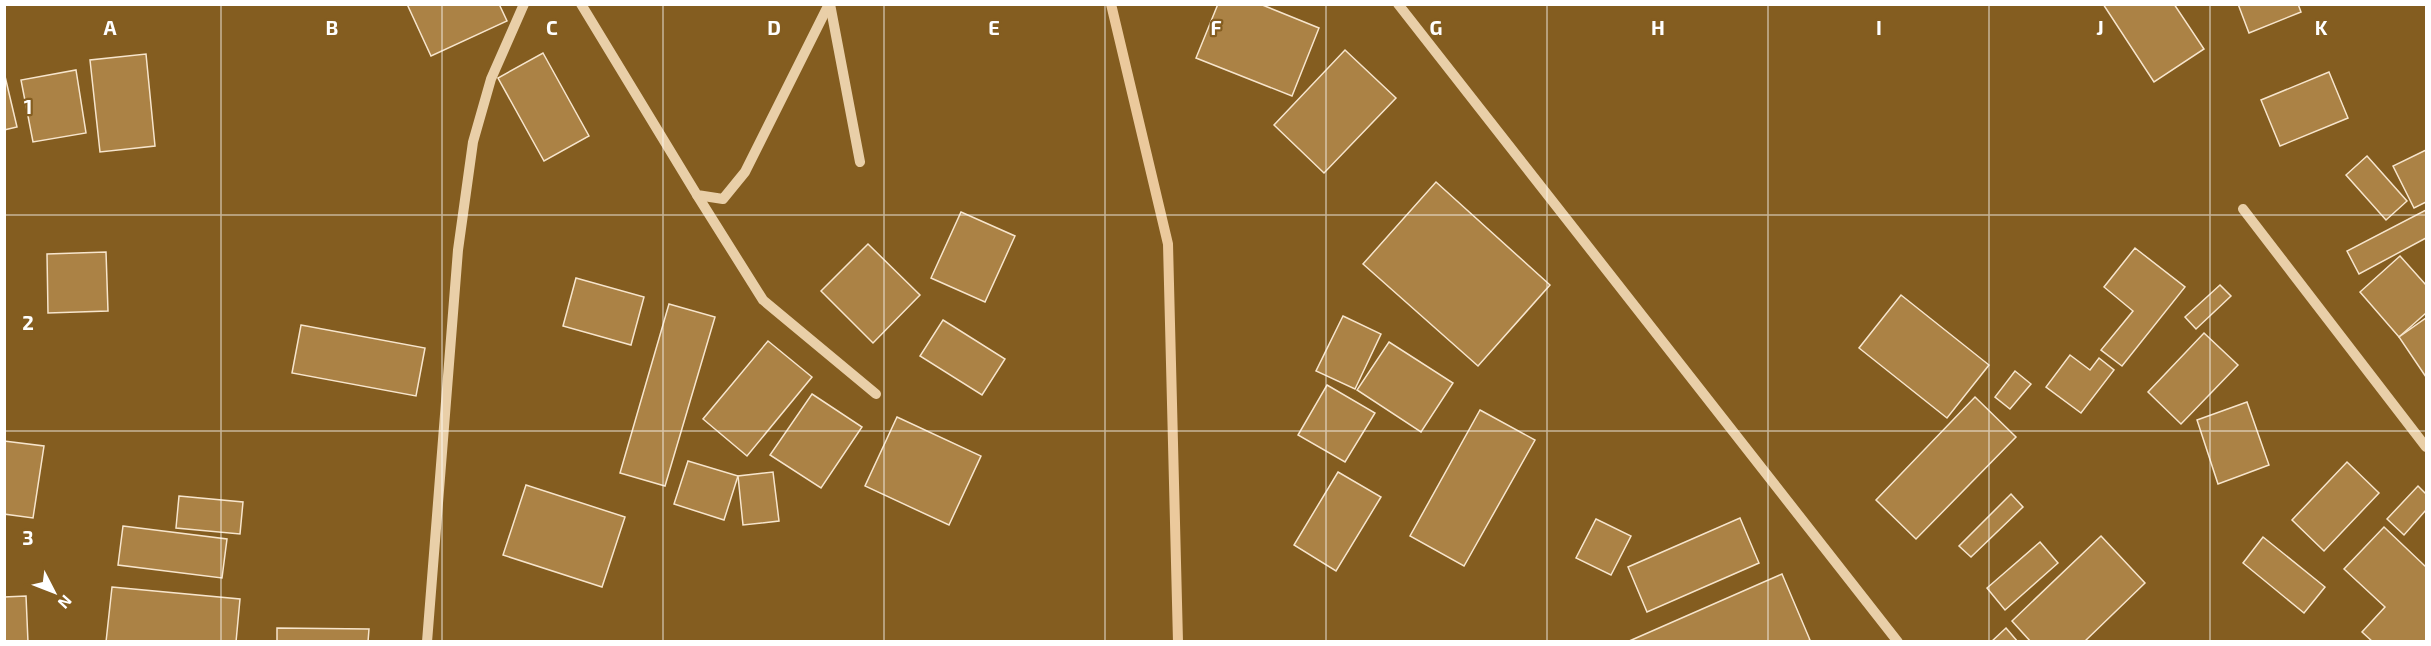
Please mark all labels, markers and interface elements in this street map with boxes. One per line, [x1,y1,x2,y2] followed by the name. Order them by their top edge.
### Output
[103,15,117,39] text: A
[326,15,338,39] text: B
[546,15,558,39] text: C
[767,15,781,39] text: D
[988,15,1000,39] text: E
[1210,15,1222,39] text: F
[1430,15,1442,39] text: G
[1651,15,1665,39] text: H
[1876,15,1882,39] text: I
[2096,15,2104,39] text: J
[2315,15,2328,39] text: K
[24,94,32,118] text: 1
[22,310,34,334] text: 2
[22,525,34,549] text: 3
[24,562,84,622] north arrow
[55,592,76,613] text: N

